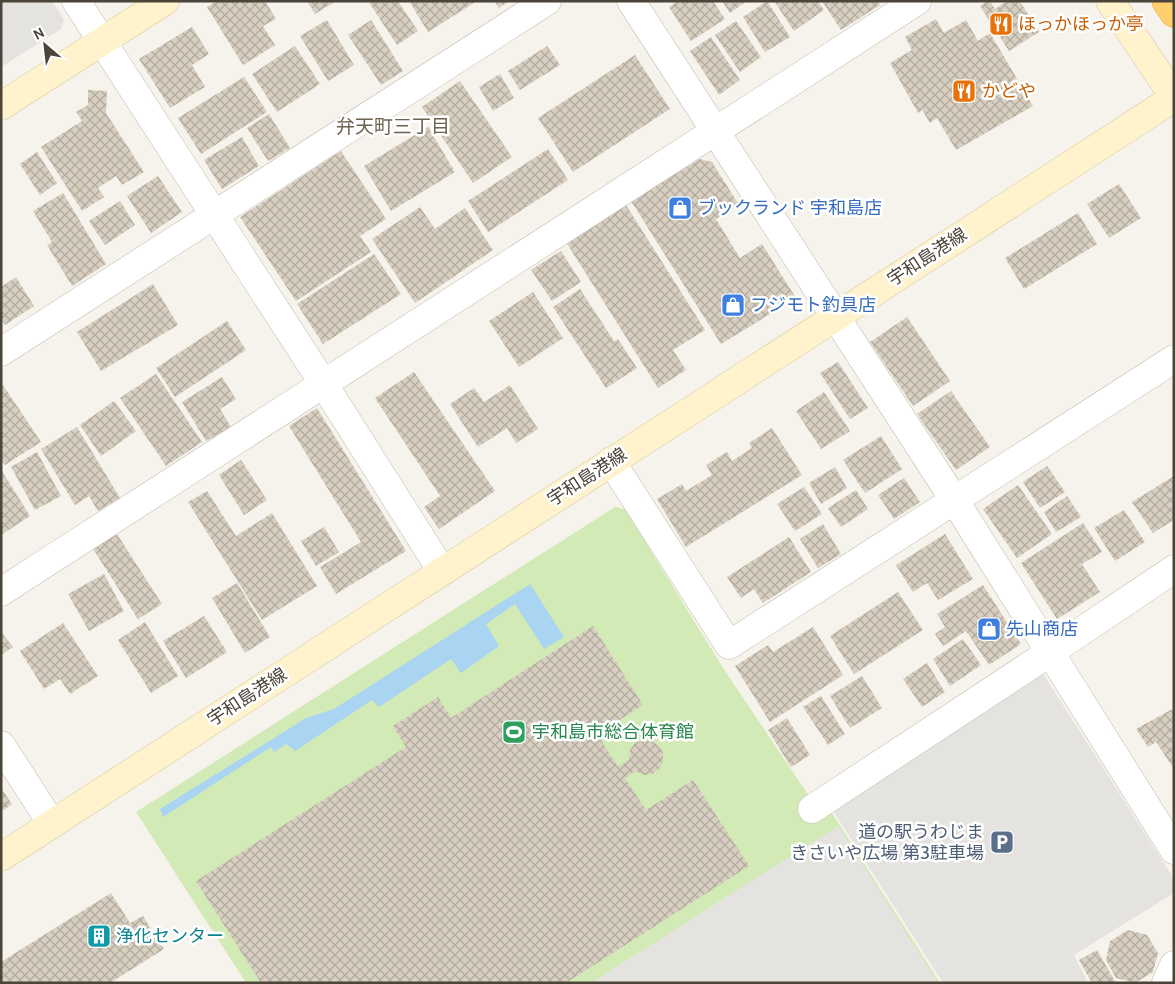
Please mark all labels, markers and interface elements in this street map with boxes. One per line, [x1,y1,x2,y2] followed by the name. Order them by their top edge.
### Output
[988,11,1014,37] restaurant icon: ほっかほっか亭
[1018,13,1144,35] place label: ほっかほっか亭
[20,20,70,70] north arrow
[30,23,47,44] text: N
[951,78,977,104] restaurant icon: かどや
[982,80,1036,102] place label: かどや
[336,115,450,138] district label: 弁天町三丁目
[667,195,693,221] shop icon: ブックランド 宇和島店
[698,197,882,219] place label: ブックランド 宇和島店
[883,223,971,291] street label: 宇和島港線
[720,292,746,318] shop icon: フジモト釣具店
[750,294,876,316] place label: フジモト釣具店
[543,443,631,511] street label: 宇和島港線
[976,616,1002,642] shop icon: 先山商店
[1006,618,1078,640] place label: 先山商店
[203,663,291,731] street label: 宇和島港線
[501,719,527,745] sports icon: 宇和島市総合体育館
[532,721,694,743] place label: 宇和島市総合体育館
[790,821,984,864] place label: 道の駅うわじま きさいや広場 第3駐車場
[989,829,1015,855] parking icon: 道の駅うわじま きさいや広場 第3駐車場
[86,923,112,949] building icon: 浄化センター
[116,925,224,947] place label: 浄化センター

